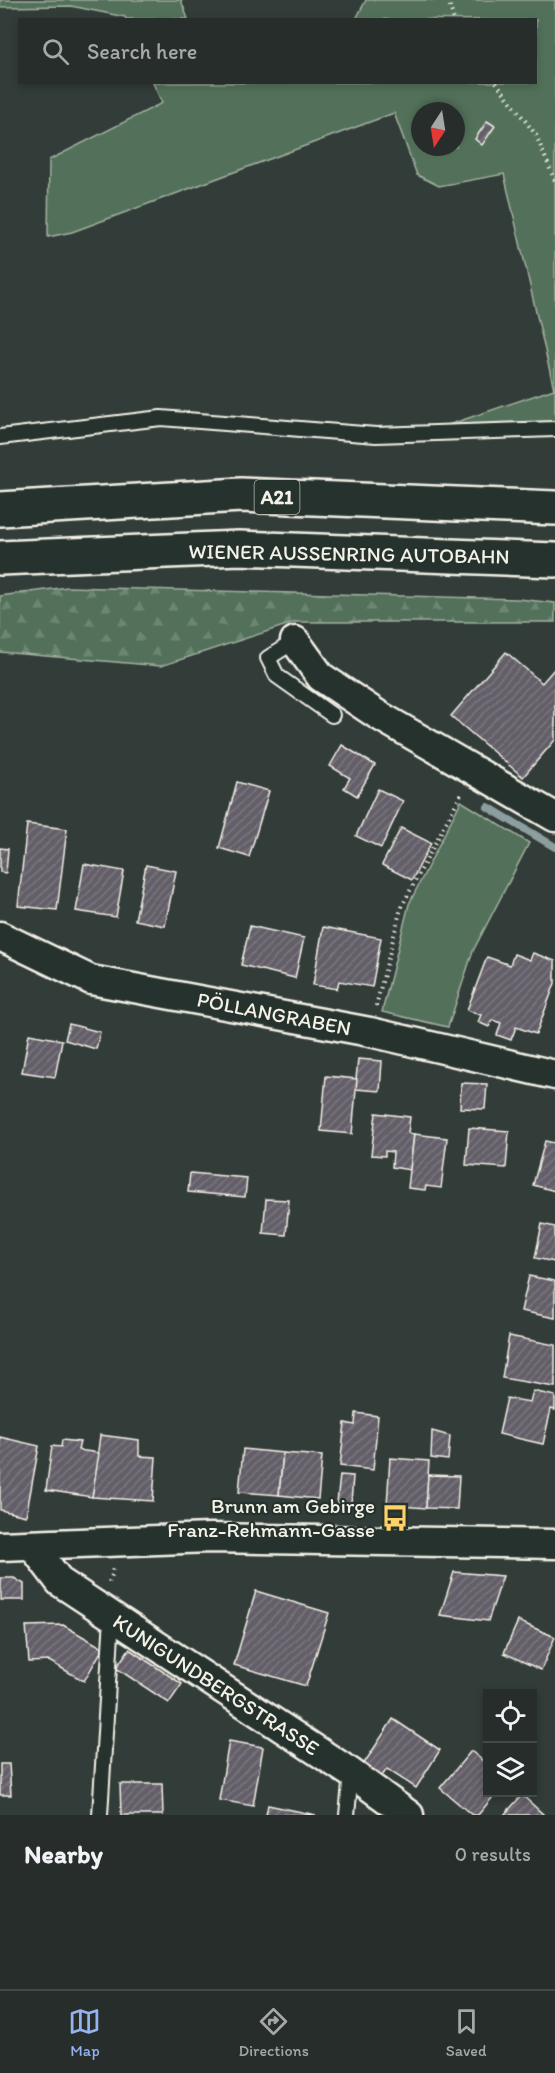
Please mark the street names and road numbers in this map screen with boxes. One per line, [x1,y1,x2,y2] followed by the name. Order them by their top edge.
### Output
[254,480,300,514] road number: A21
[188,538,510,569] street label: WIENER AUSSENRING AUTOBAHN
[195,986,353,1041] street label: PÖLLANGRABEN
[109,1609,324,1761] street label: KUNIGUNDBERGSTRASSE

